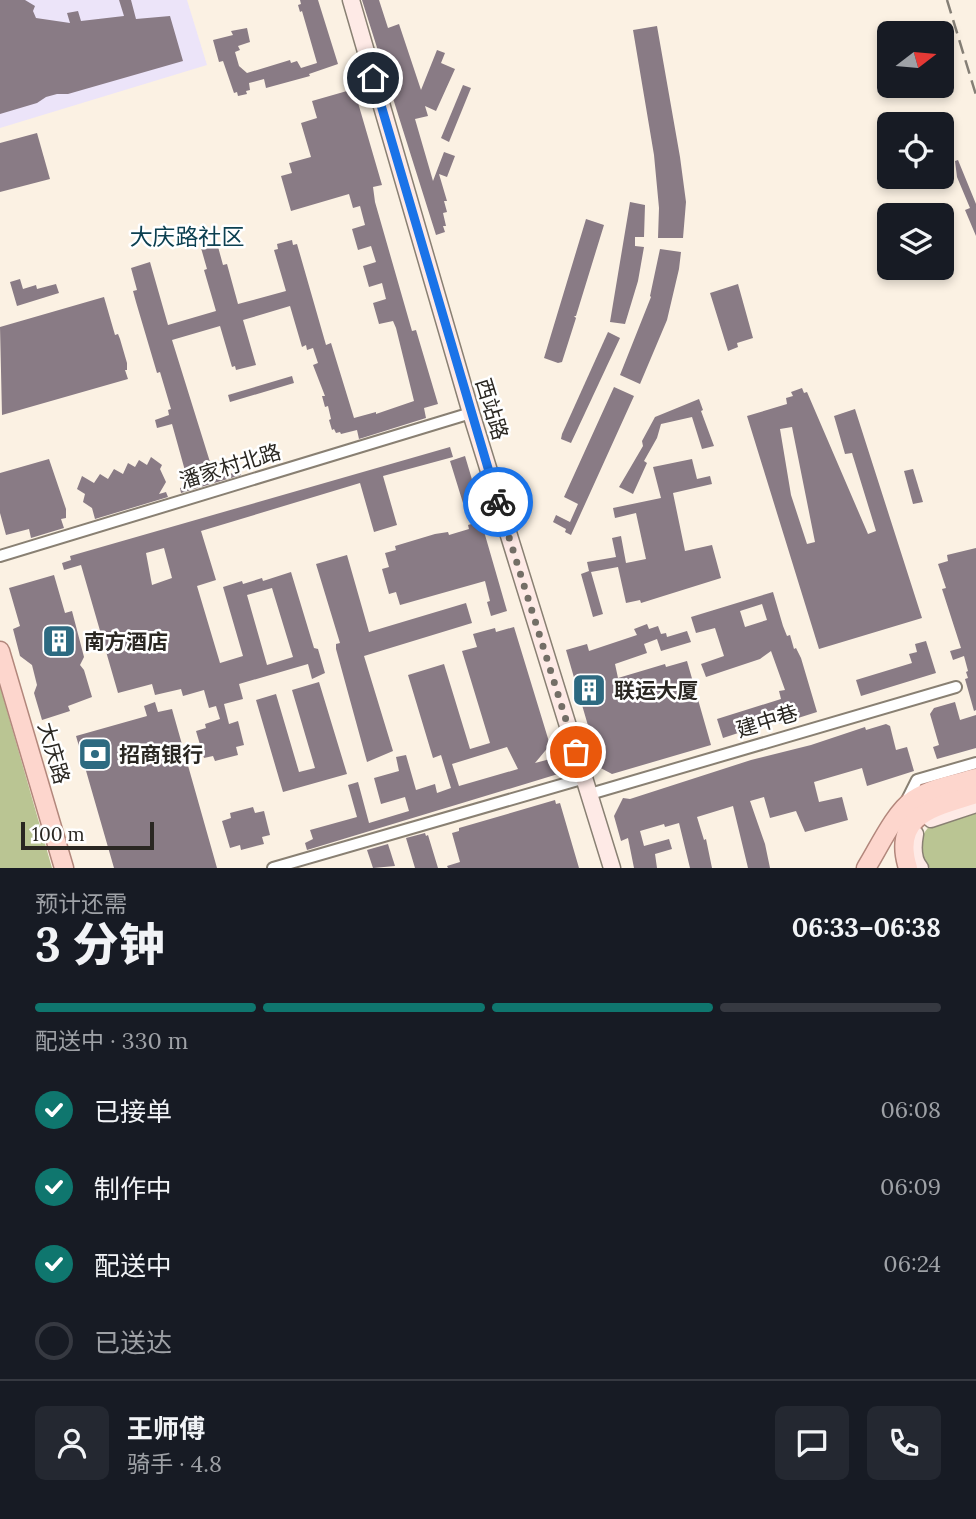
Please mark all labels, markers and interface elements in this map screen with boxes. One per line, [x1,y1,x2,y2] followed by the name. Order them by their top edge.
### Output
[877,21,954,98] north arrow
[877,21,954,280] map controls
[343,48,403,108] pin
[354,59,392,97] icon: home
[877,112,954,189] button: locate
[877,203,954,280] button: layers
[130,222,245,251] district label: 大庆路社区
[470,375,514,443] street label: 西站路
[176,438,284,494] street label: 潘家村北路
[463,467,533,537] courier
[479,483,517,521] icon: bike
[40,622,78,660] building icon: 南方酒店
[84,628,168,655] place label: 南方酒店
[570,671,608,709] building icon: 联运大厦
[614,677,698,704] place label: 联运大厦
[733,699,801,743] street label: 建中巷
[32,719,76,787] street label: 大庆路
[546,722,606,782] pin
[557,733,595,771] icon: bag
[76,735,114,773] bank icon: 招商银行
[119,741,203,768] place label: 招商银行
[21,819,154,851] scale bar
[32,822,85,846] text: 100 m
[35,889,127,918] text: 预计还需
[792,911,941,944] text: 06:33–06:38
[35,915,165,974] text: 3 分钟
[35,1026,188,1055] text: 配送中 · 330 m
[35,1091,73,1129] icon: check
[94,1095,172,1128] text: 已接单
[880,1095,941,1124] text: 06:08
[35,1168,73,1206] icon: check
[94,1172,172,1205] text: 制作中
[880,1172,941,1201] text: 06:09
[35,1245,73,1283] icon: check
[94,1249,172,1282] text: 配送中
[883,1249,941,1278] text: 06:24
[94,1326,172,1359] text: 已送达
[35,1406,109,1480] button: person
[775,1406,849,1480] button: chat
[867,1406,941,1480] button: phone
[127,1412,205,1445] text: 王师傅
[127,1449,222,1478] text: 骑手 · 4.8

